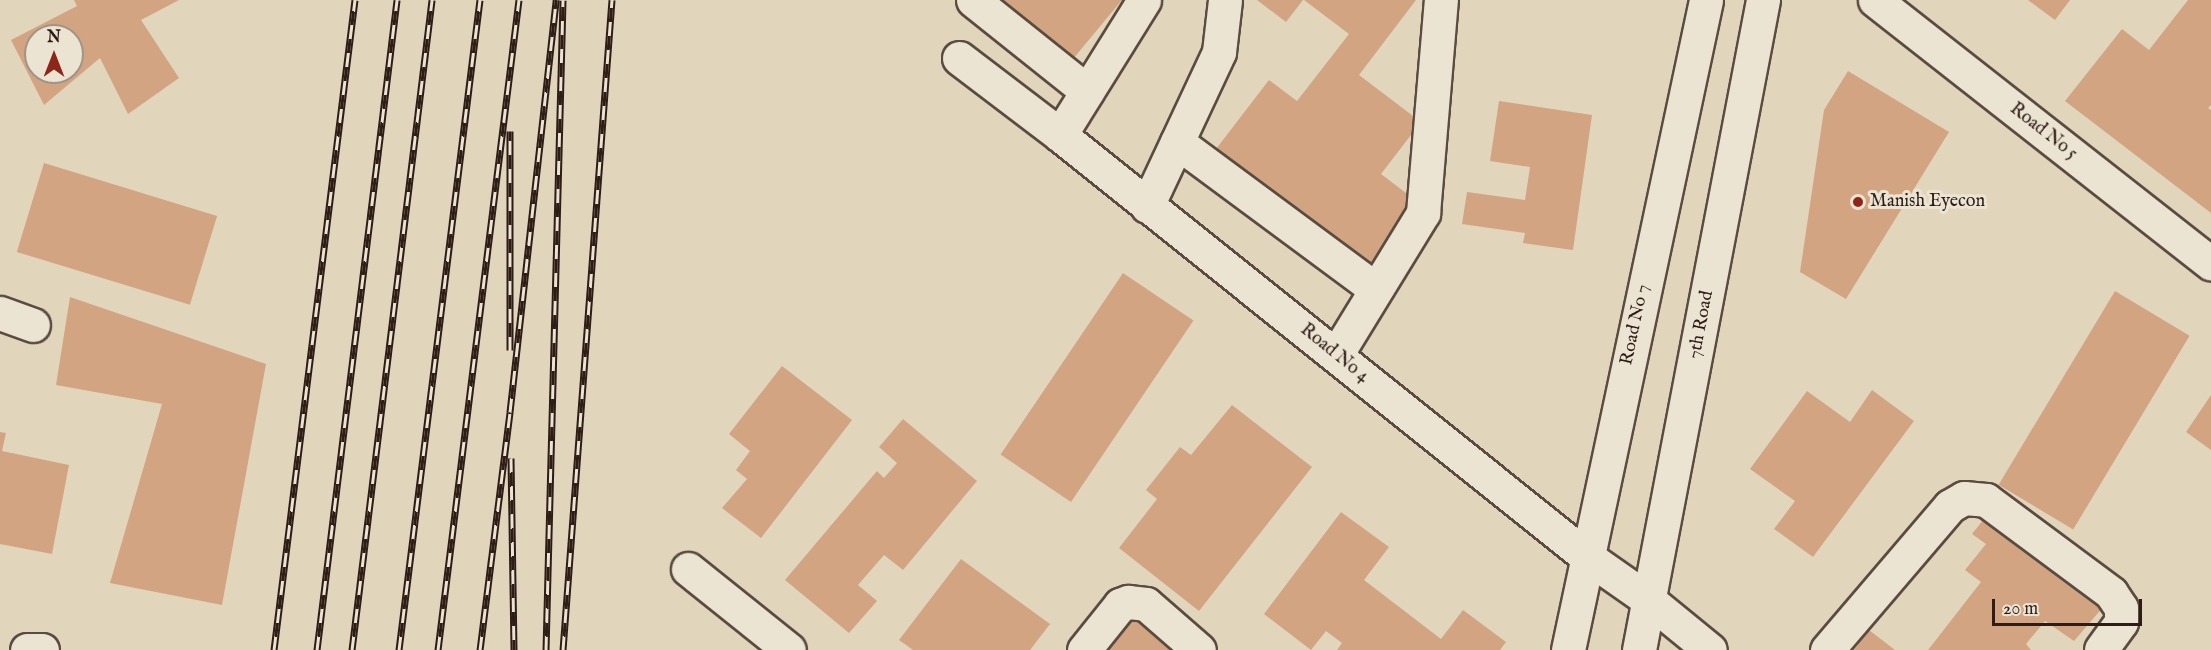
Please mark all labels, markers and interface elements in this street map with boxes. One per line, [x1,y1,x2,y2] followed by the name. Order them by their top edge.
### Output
[24,24,84,84] north arrow
[47,28,61,48] text: N
[2005,99,2081,165] street label: Road No 5
[1870,191,1985,213] place label: Manish Eyecon
[1851,195,1865,209] marker: Manish Eyecon
[1617,283,1655,367] street label: Road No 7
[1685,289,1719,361] street label: 7th Road
[1295,320,1373,388] street label: Road No 4
[1995,587,2145,625] scale bar
[2003,598,2038,621] text: 20 m

